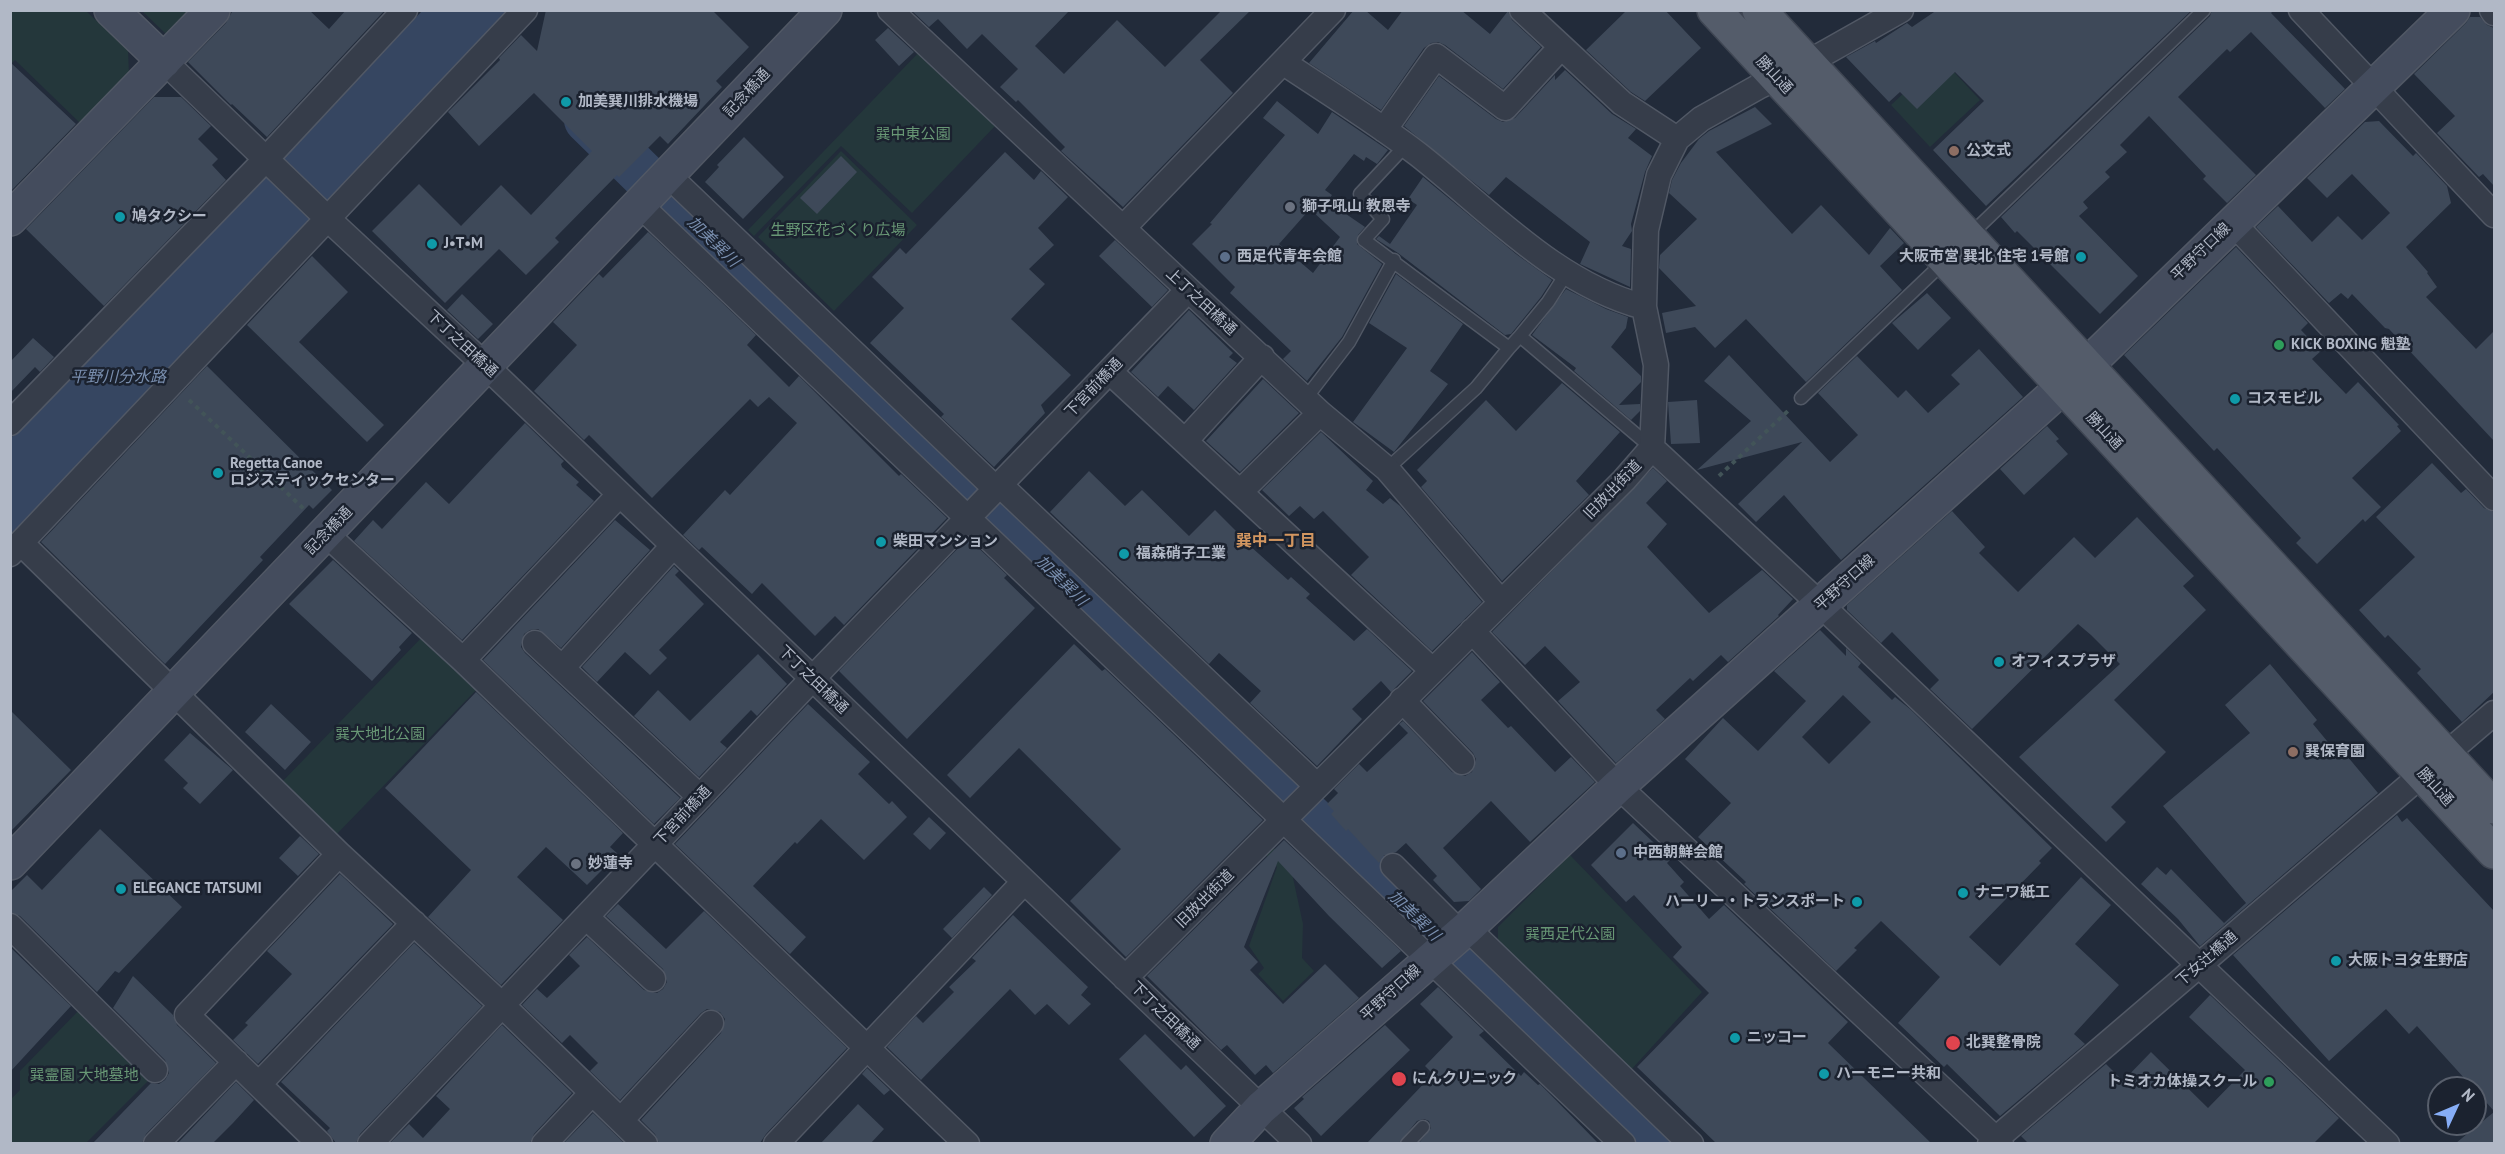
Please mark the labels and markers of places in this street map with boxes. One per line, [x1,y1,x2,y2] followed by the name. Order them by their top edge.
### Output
[578,93,698,111] place label: 加美巽川排水機場
[559,95,573,109] marker: 加美巽川排水機場
[1966,142,2011,160] place label: 公文式
[1947,144,1961,158] marker: 公文式
[1302,198,1411,216] place label: 獅子吼山 教恩寺
[1283,200,1297,214] marker: 獅子吼山 教恩寺
[132,208,207,226] place label: 鳩タクシー
[113,210,127,224] marker: 鳩タクシー
[444,235,483,253] place label: J•T•M
[425,237,439,251] marker: J•T•M
[1237,248,1342,266] place label: 西足代青年会館
[1899,248,2069,266] place label: 大阪市営 巽北 住宅 1号館
[1218,250,1232,264] marker: 西足代青年会館
[2074,250,2088,264] marker: 大阪市営 巽北 住宅 1号館
[2291,336,2411,354] place label: KICK BOXING 魁塾
[2272,338,2286,352] marker: KICK BOXING 魁塾
[2247,390,2322,408] place label: コスモビル
[2228,392,2242,406] marker: コスモビル
[230,455,395,490] place label: Regetta Canoe ロジスティックセンター
[211,466,225,480] marker: Regetta Canoe ロジスティックセンター
[893,533,998,551] place label: 柴田マンション
[874,535,888,549] marker: 柴田マンション
[1136,545,1226,563] place label: 福森硝子工業
[1117,547,1131,561] marker: 福森硝子工業
[2011,653,2116,671] place label: オフィスプラザ
[1992,655,2006,669] marker: オフィスプラザ
[2305,743,2365,761] place label: 巽保育園
[2286,745,2300,759] marker: 巽保育園
[1633,844,1723,862] place label: 中西朝鮮会館
[1614,846,1628,860] marker: 中西朝鮮会館
[588,855,633,873] place label: 妙蓮寺
[569,857,583,871] marker: 妙蓮寺
[133,880,262,898] place label: ELEGANCE TATSUMI
[114,882,128,896] marker: ELEGANCE TATSUMI
[1975,884,2050,902] place label: ナニワ紙工
[1956,886,1970,900] marker: ナニワ紙工
[1665,893,1845,911] place label: ハーリー・トランスポート
[1850,895,1864,909] marker: ハーリー・トランスポート
[2348,952,2468,970] place label: 大阪トヨタ生野店
[2329,954,2343,968] marker: 大阪トヨタ生野店
[1747,1029,1807,1047] place label: ニッコー
[1728,1031,1742,1045] marker: ニッコー
[1944,1034,1962,1052] marker: 北巽整骨院
[1966,1034,2041,1052] place label: 北巽整骨院
[1836,1065,1941,1083] place label: ハーモニー共和
[1817,1067,1831,1081] marker: ハーモニー共和
[1390,1070,1408,1088] marker: にんクリニック
[1412,1070,1517,1088] place label: にんクリニック
[2107,1073,2257,1091] place label: トミオカ体操スクール
[2262,1075,2276,1089] marker: トミオカ体操スクール

